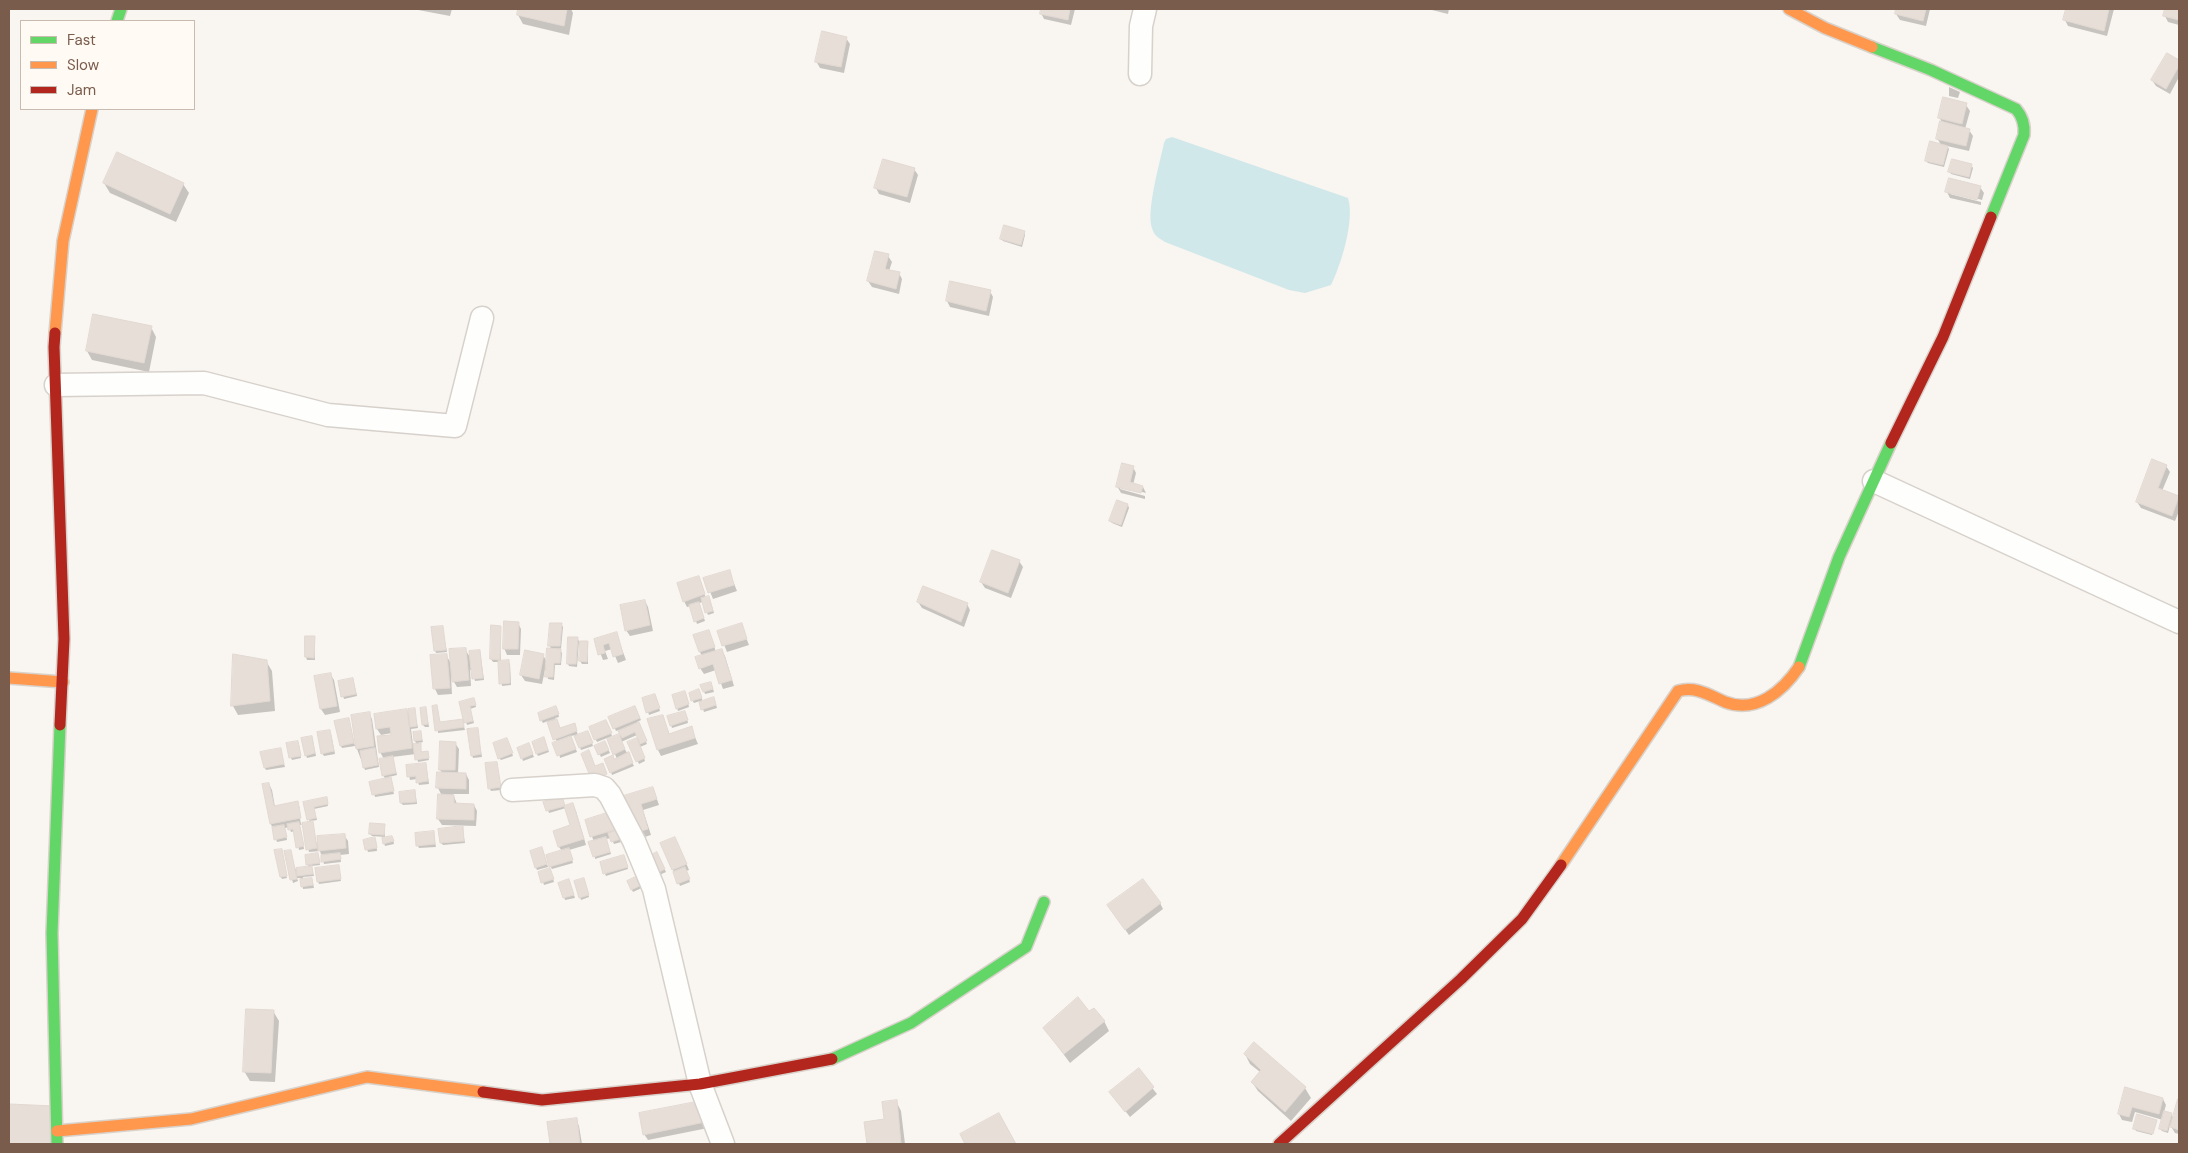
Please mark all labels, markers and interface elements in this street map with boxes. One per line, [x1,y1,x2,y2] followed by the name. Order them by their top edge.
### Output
[20,20,195,110] legend
[67,30,96,50] text: Fast
[67,55,99,75] text: Slow
[67,80,96,100] text: Jam

